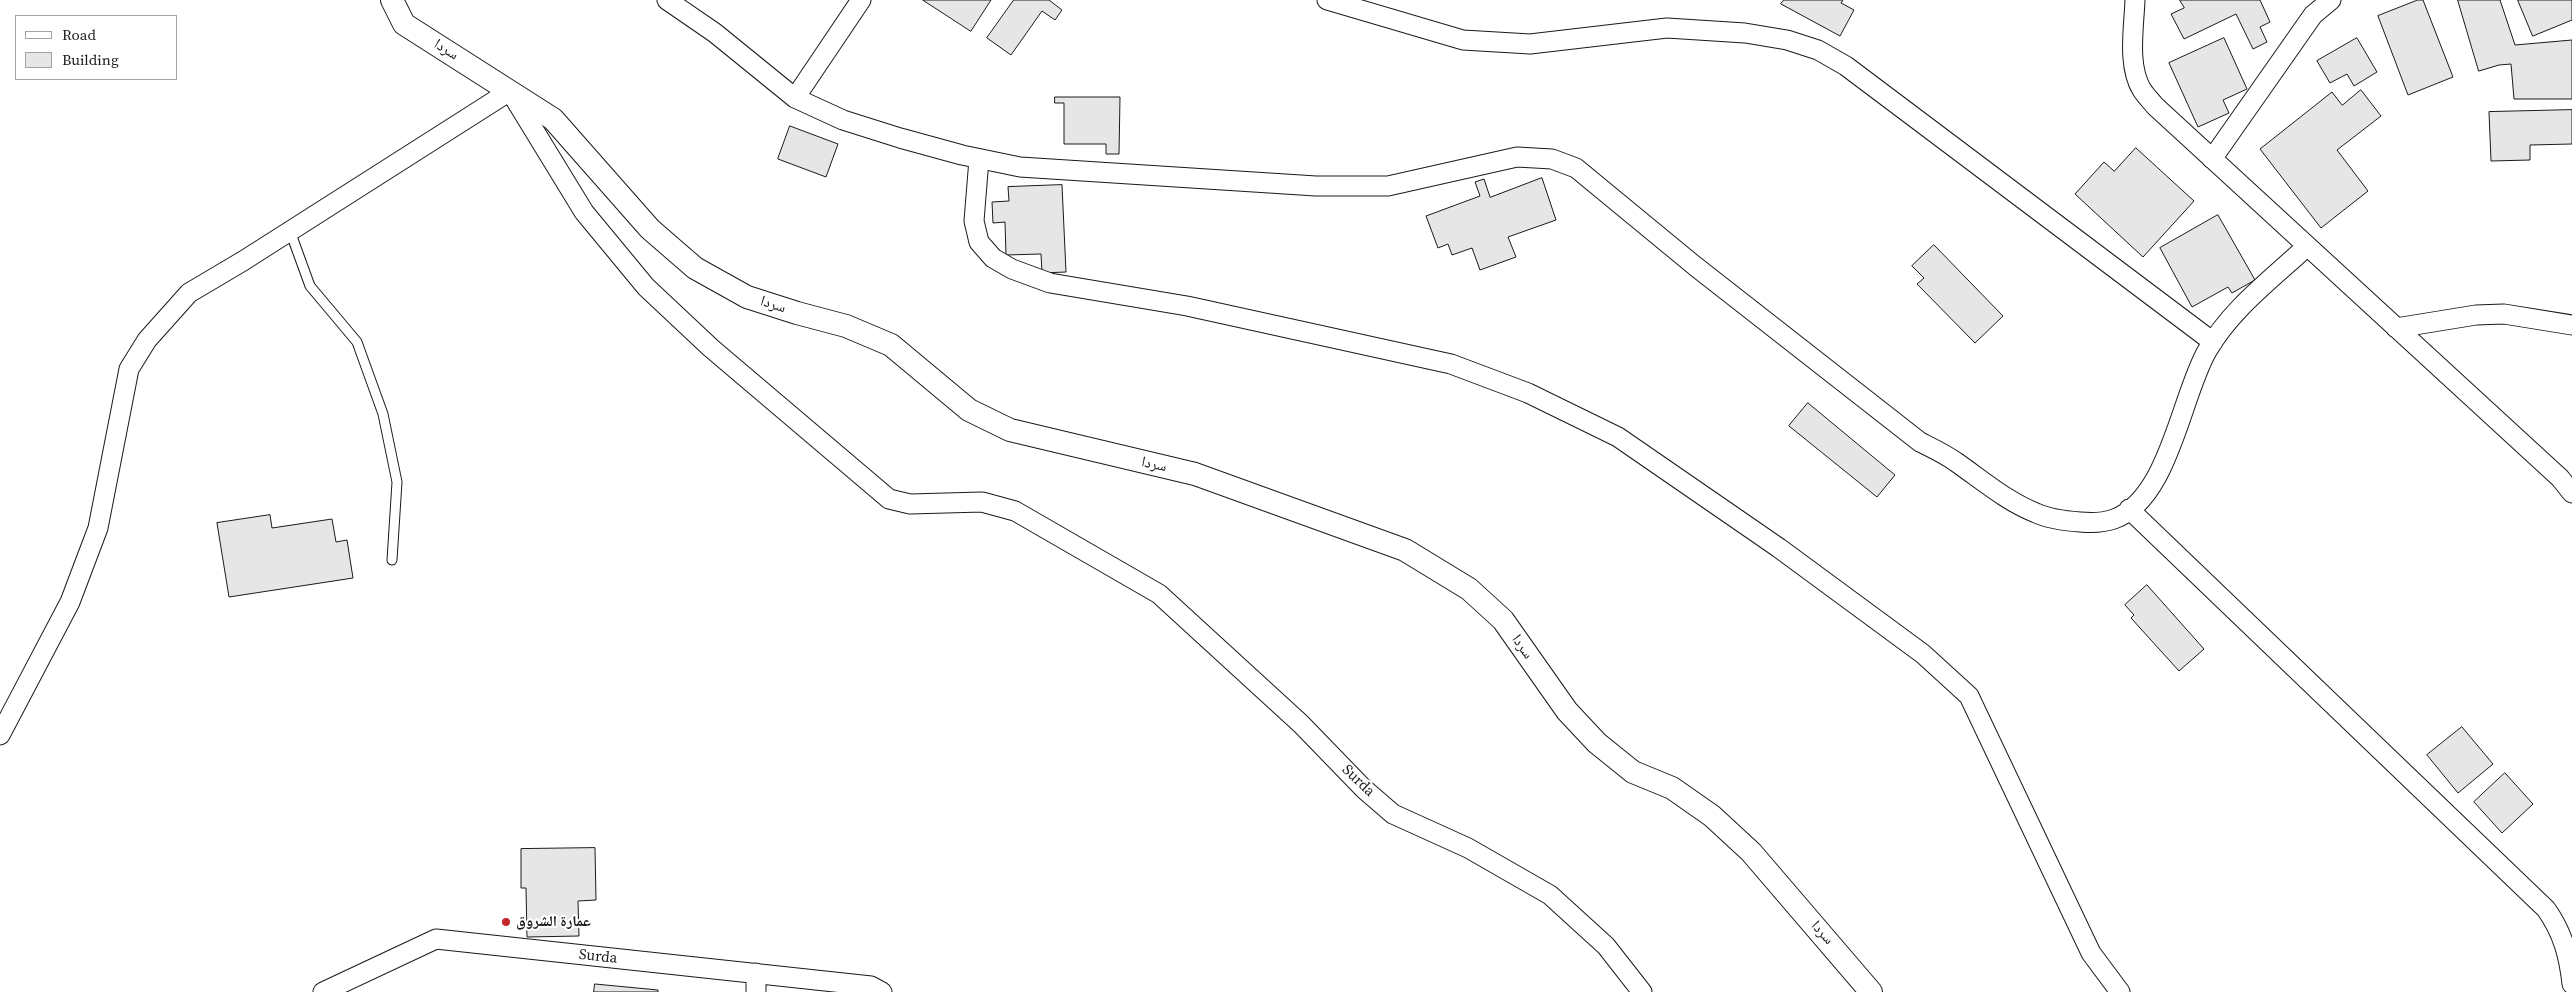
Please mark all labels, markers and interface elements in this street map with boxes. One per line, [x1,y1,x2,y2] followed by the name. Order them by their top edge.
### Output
[15,15,178,80] legend
[62,24,96,45] text: Road
[430,36,462,64] street label: سردا
[62,49,119,70] text: Building
[758,292,788,318] street label: سردا
[1140,454,1168,476] street label: سردا
[1507,631,1537,663] street label: سردا
[1338,761,1378,801] street label: Surda
[516,913,591,931] place label: عمارة الشروق
[500,916,512,928] marker: عمارة الشروق
[1807,917,1837,949] street label: سردا
[578,946,618,968] street label: Surda

